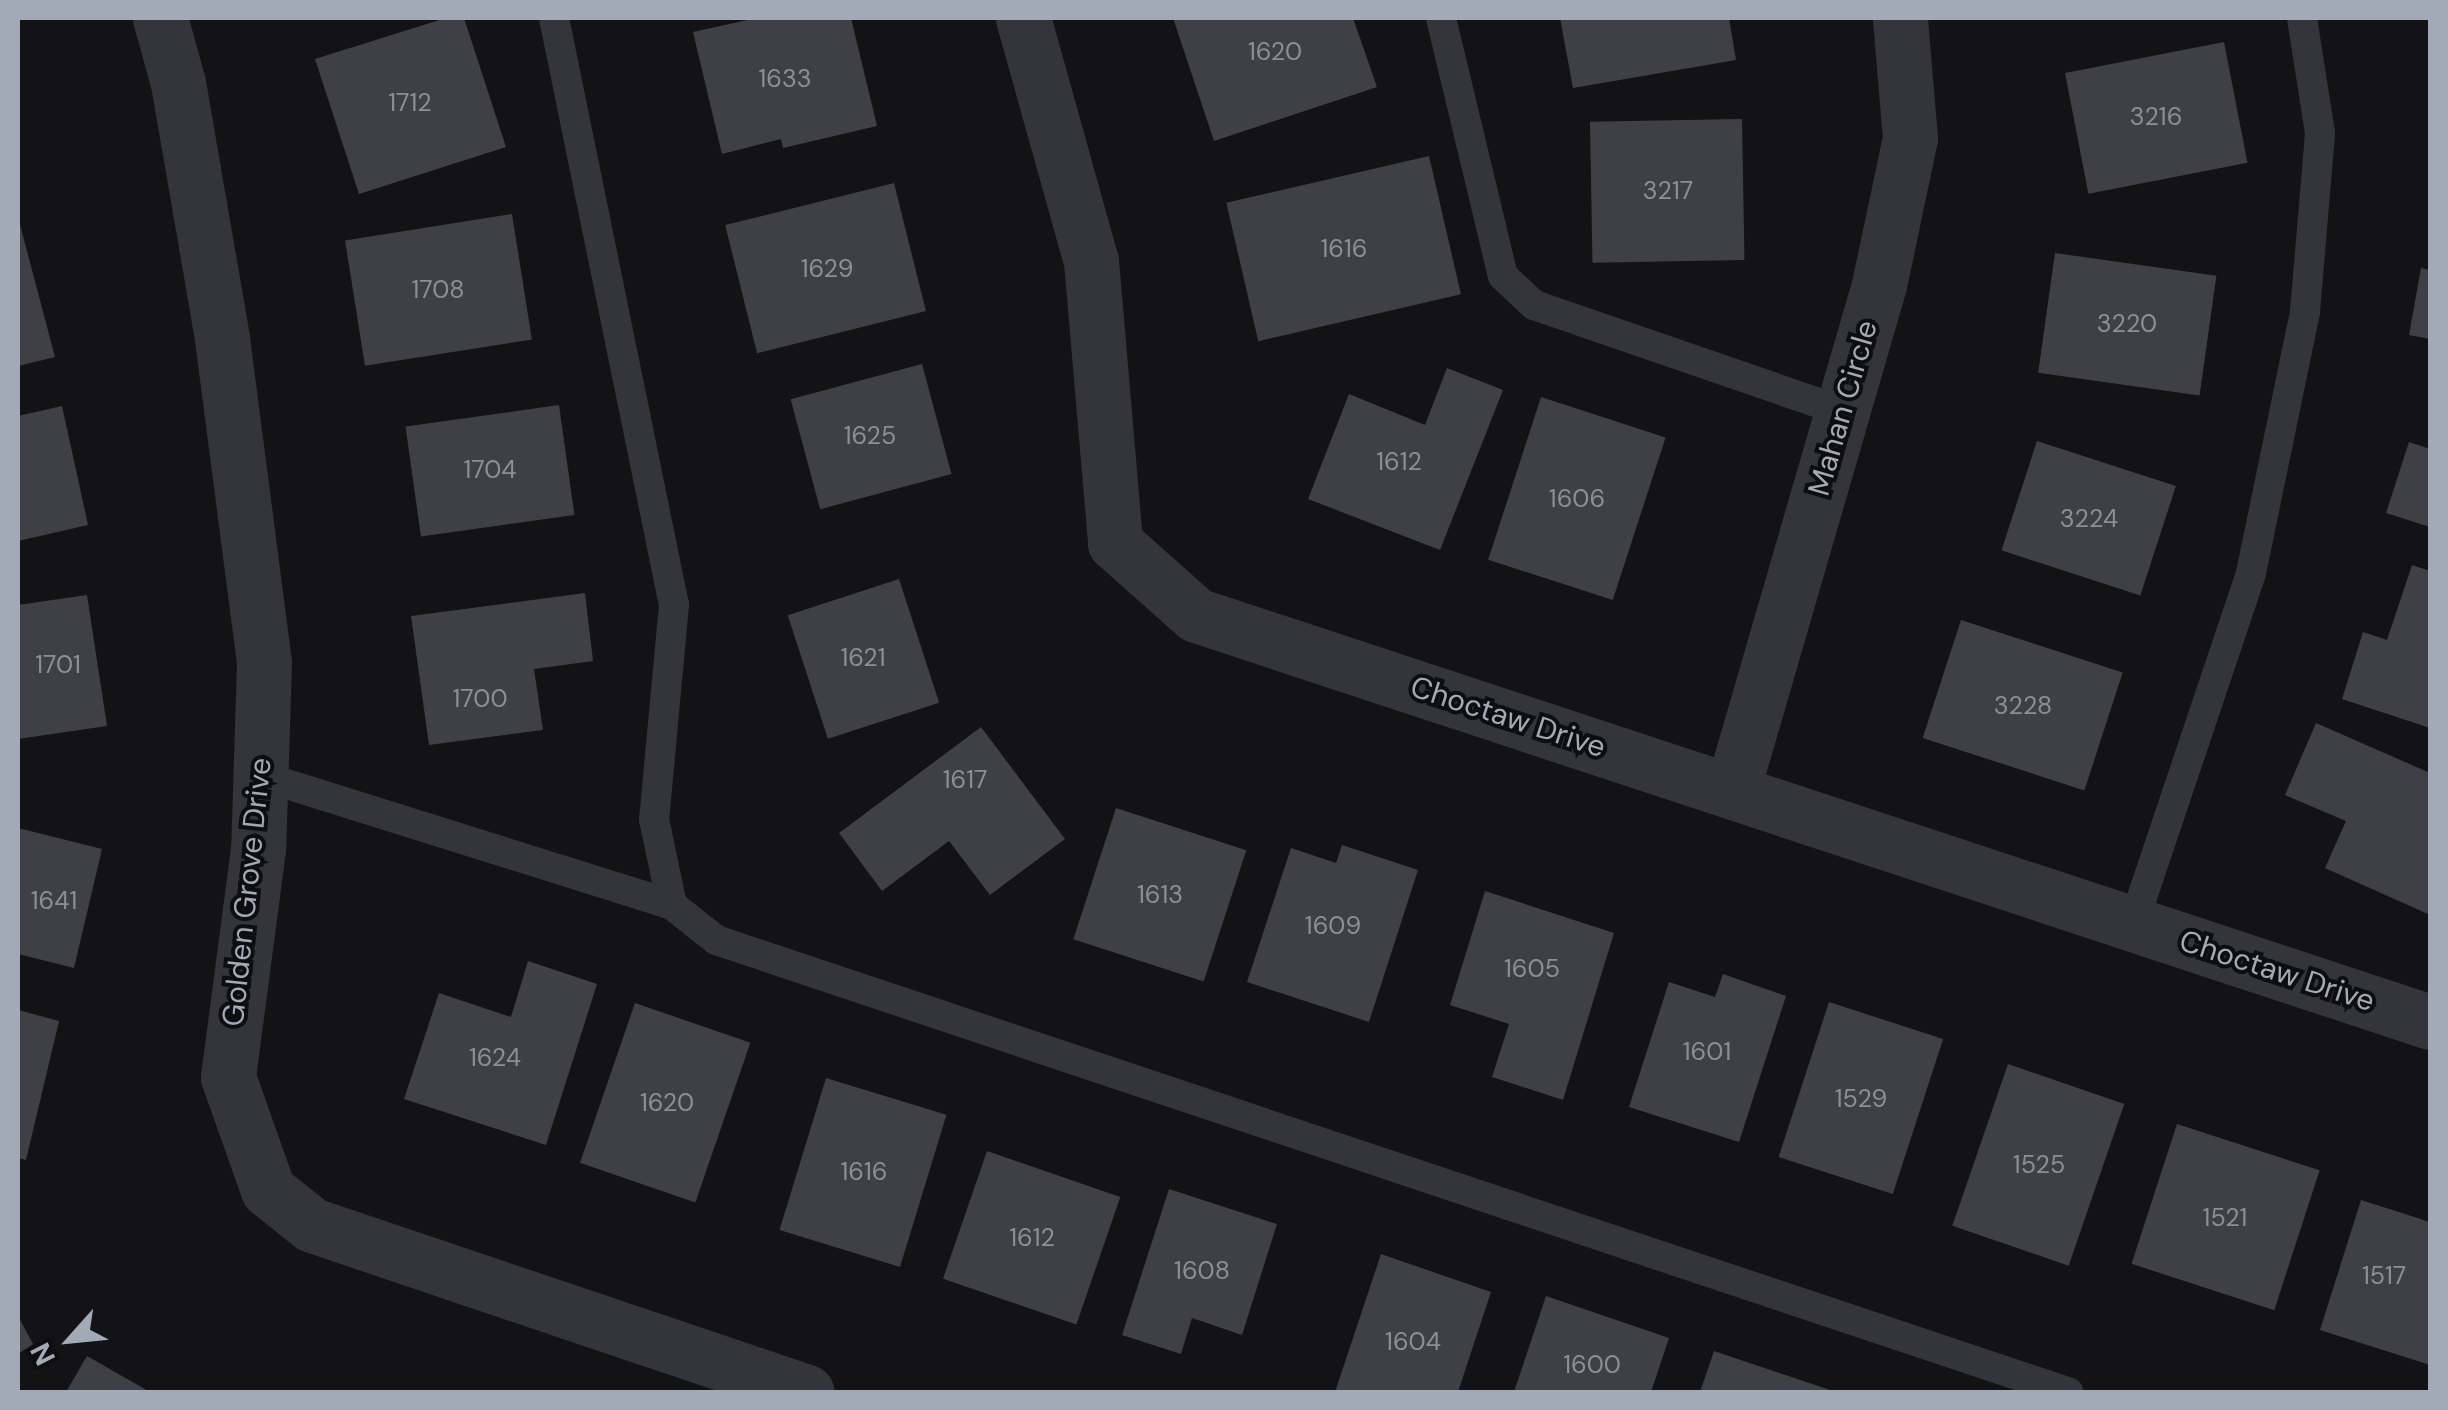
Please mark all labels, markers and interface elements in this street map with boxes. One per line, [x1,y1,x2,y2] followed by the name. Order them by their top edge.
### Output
[1248,37,1302,67] house number: 1620
[758,64,812,94] house number: 1633
[388,88,432,118] house number: 1712
[2130,102,2182,132] house number: 3216
[1643,176,1693,206] house number: 3217
[1321,234,1367,264] house number: 1616
[801,254,853,284] house number: 1629
[411,275,465,305] house number: 1708
[2097,309,2157,339] house number: 3220
[1801,316,1885,500] street label: Mahan Circle
[844,421,896,451] house number: 1625
[1376,447,1422,477] house number: 1612
[463,455,517,485] house number: 1704
[1549,484,1605,514] house number: 1606
[2060,504,2118,534] house number: 3224
[840,643,886,673] house number: 1621
[35,650,81,680] house number: 1701
[1406,669,1610,765] street label: Choctaw Drive
[453,684,507,714] house number: 1700
[1994,691,2052,721] house number: 3228
[215,756,279,1028] street label: Golden Grove Drive
[943,765,987,795] house number: 1617
[1137,880,1183,910] house number: 1613
[31,886,77,916] house number: 1641
[1305,911,1361,941] house number: 1609
[2175,923,2379,1019] street label: Choctaw Drive
[1504,954,1560,984] house number: 1605
[1683,1037,1731,1067] house number: 1601
[469,1043,521,1073] house number: 1624
[1835,1084,1887,1114] house number: 1529
[640,1088,694,1118] house number: 1620
[2013,1150,2065,1180] house number: 1525
[841,1157,887,1187] house number: 1616
[2203,1203,2247,1233] house number: 1521
[1009,1223,1055,1253] house number: 1612
[1174,1256,1230,1286] house number: 1608
[2362,1261,2406,1291] house number: 1517
[20,1290,120,1390] north arrow
[1385,1327,1441,1357] house number: 1604
[22,1336,64,1371] text: N
[1563,1350,1621,1380] house number: 1600

